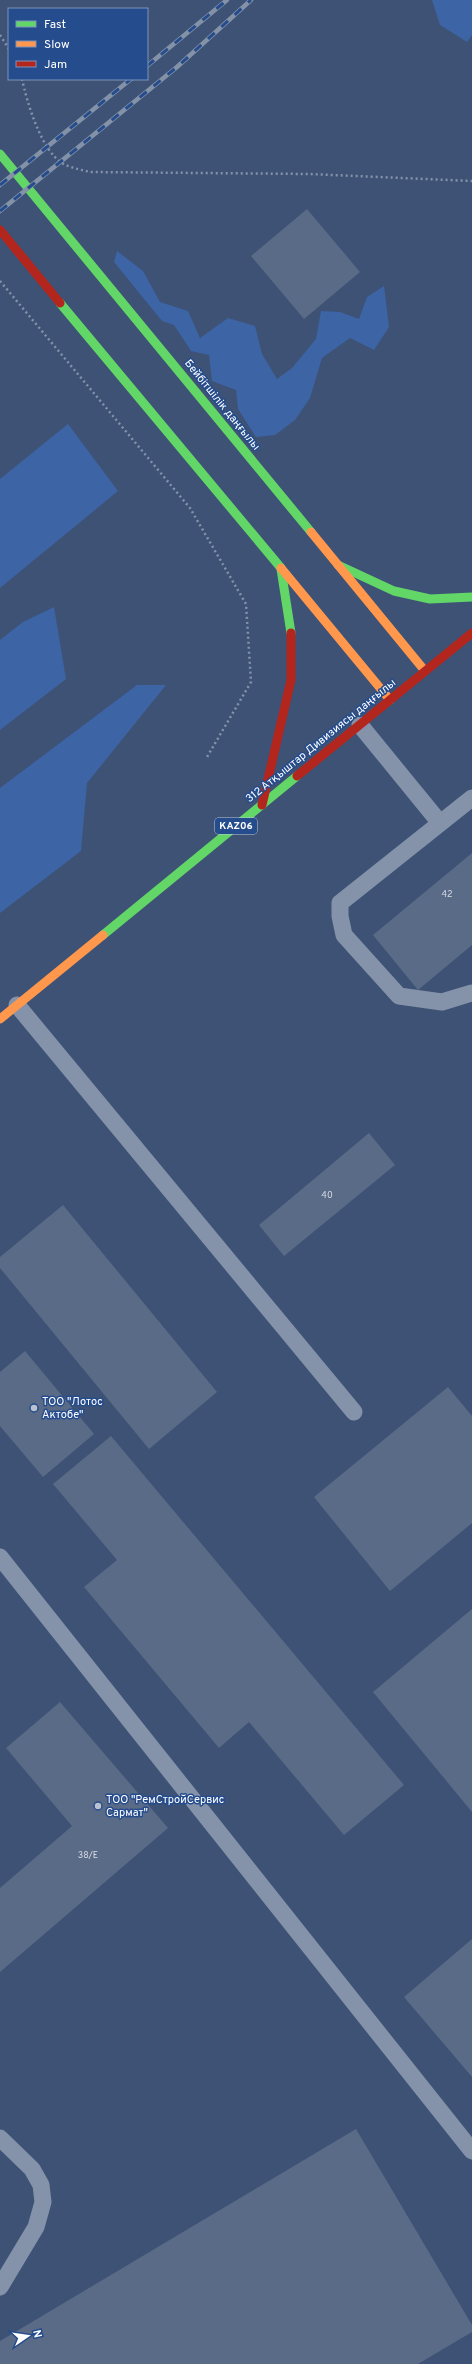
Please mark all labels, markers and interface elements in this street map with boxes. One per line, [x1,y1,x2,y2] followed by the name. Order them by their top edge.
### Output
[8,8,148,80] legend
[44,17,66,33] text: Fast
[44,37,70,53] text: Slow
[44,57,67,73] text: Jam
[181,357,263,453] street label: Бейбітшілік даңғылы
[243,676,399,806] street label: 312 Атқыштар Дивизиясы даңғылы
[215,818,257,834] road number: KАZ06
[441,889,453,900] house number: 42
[321,1190,333,1201] house number: 40
[42,1395,103,1422] place label: ТОО "Лотос Актобе"
[29,1403,39,1413] marker: ТОО "Лотос Актобе"
[106,1793,224,1820] place label: ТОО "РемСтройСервис Сармат"
[93,1801,103,1811] marker: ТОО "РемСтройСервис Сармат"
[78,1850,98,1861] house number: 38/Е
[8,2316,48,2356] north arrow
[29,2329,44,2339] text: N

